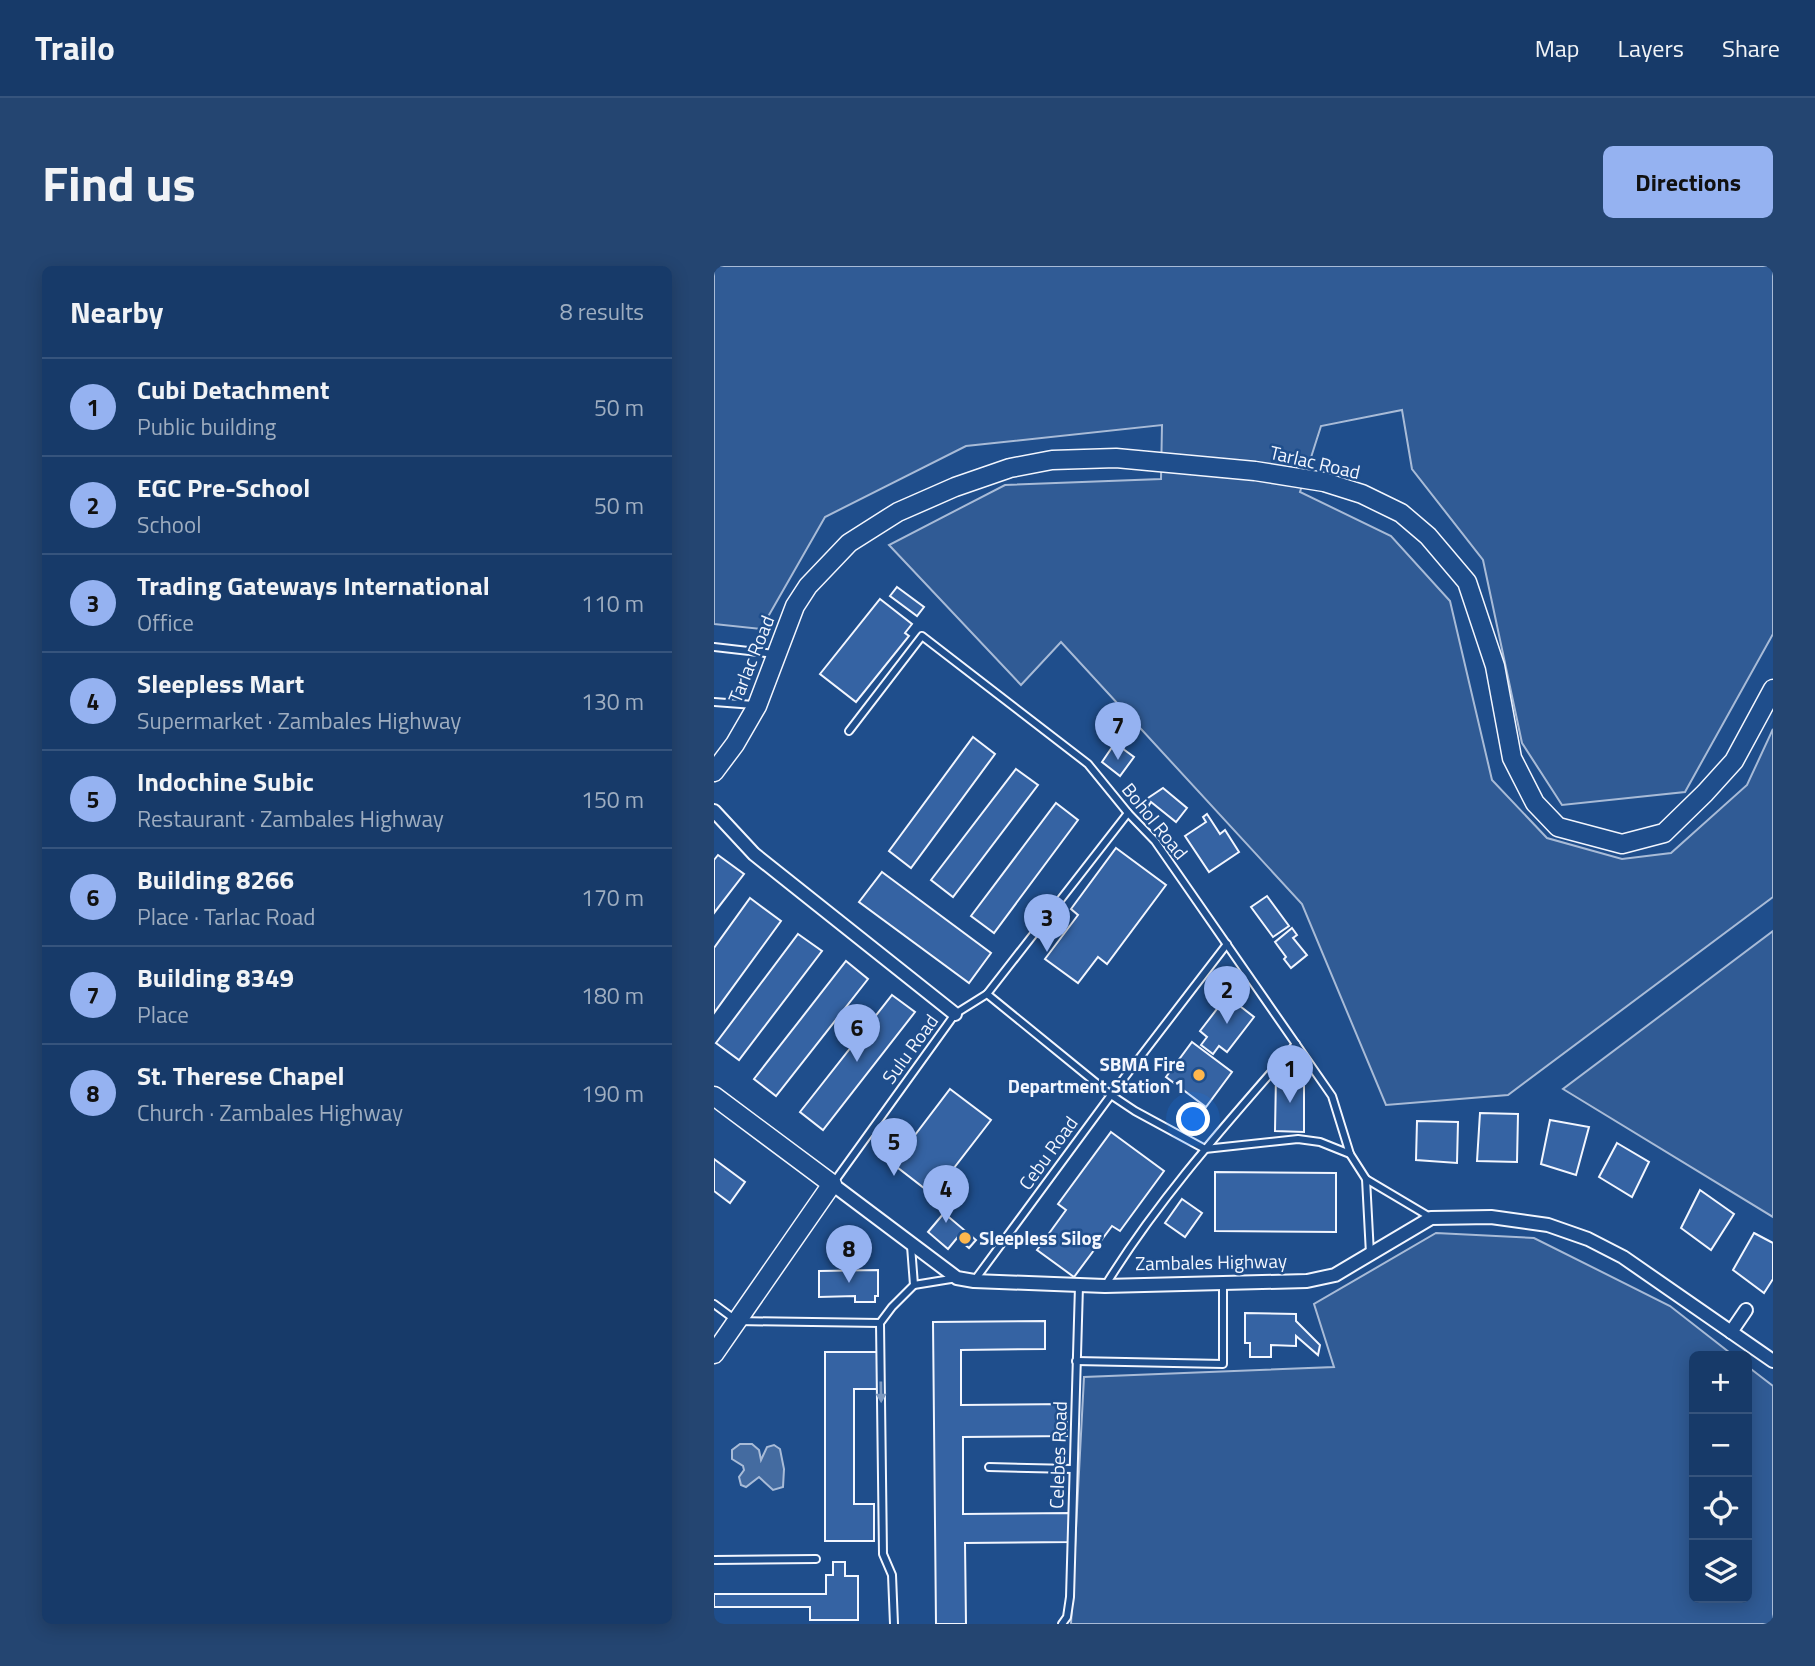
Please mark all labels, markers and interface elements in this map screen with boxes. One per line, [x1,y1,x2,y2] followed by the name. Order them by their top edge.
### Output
[35,23,115,73] text: Trailo
[1535,30,1580,66] text: Map
[1618,30,1684,66] text: Layers
[1722,30,1780,66] text: Share
[42,145,196,220] text: Find us
[1603,146,1773,218] button: Directions
[70,289,163,335] text: Nearby
[560,294,644,329] text: 8 results
[137,370,329,409] text: Cubi Detachment
[87,390,99,425] text: 1
[594,390,644,425] text: 50 m
[137,409,276,444] text: Public building
[1267,437,1363,486] street label: Tarlac Road
[137,468,310,507] text: EGC Pre-School
[87,488,99,523] text: 2
[594,488,644,523] text: 50 m
[137,507,201,542] text: School
[137,566,490,605] text: Trading Gateways International
[87,586,99,621] text: 3
[581,586,644,621] text: 110 m
[137,605,194,640] text: Office
[720,611,781,707] street label: Tarlac Road
[137,664,304,703] text: Sleepless Mart
[87,684,99,719] text: 4
[581,684,644,719] text: 130 m
[1095,702,1141,760] pin: 7
[137,703,461,738] text: Supermarket · Zambales Highway
[137,762,314,801] text: Indochine Subic
[1115,776,1196,865] street label: Bohol Road
[87,782,99,817] text: 5
[581,782,644,817] text: 150 m
[137,801,444,836] text: Restaurant · Zambales Highway
[137,860,294,899] text: Building 8266
[87,880,99,915] text: 6
[581,880,644,915] text: 170 m
[1024,894,1070,952] pin: 3
[137,899,315,934] text: Place · Tarlac Road
[137,958,294,997] text: Building 8349
[1204,966,1250,1024] pin: 2
[87,978,99,1013] text: 7
[581,978,644,1013] text: 180 m
[137,997,189,1032] text: Place
[834,1004,880,1062] pin: 6
[874,1008,945,1090] street label: Sulu Road
[1267,1045,1313,1103] pin: 1
[1008,1049,1185,1100] place label: SBMA Fire Department Station 1
[137,1056,345,1095] text: St. Therese Chapel
[1191,1067,1207,1083] marker: SBMA Fire Department Station 1
[87,1076,99,1111] text: 8
[581,1076,644,1111] text: 190 m
[137,1095,403,1130] text: Church · Zambales Highway
[1176,1102,1210,1136] your location
[1011,1110,1084,1196] street label: Cebu Road
[871,1118,917,1176] pin: 5
[923,1165,969,1223] pin: 4
[979,1223,1102,1252] place label: Sleepless Silog
[826,1225,872,1283] pin: 8
[957,1230,973,1246] marker: Sleepless Silog
[1135,1246,1287,1277] street label: Zambales Highway
[1689,1351,1752,1603] map controls
[1689,1351,1752,1414] button: +
[875,1381,887,1403] one-way arrow
[1041,1401,1074,1509] street label: Celebes Road
[1689,1414,1752,1477] button: −
[1689,1477,1752,1540] button: locate
[1689,1540,1752,1603] button: layers

